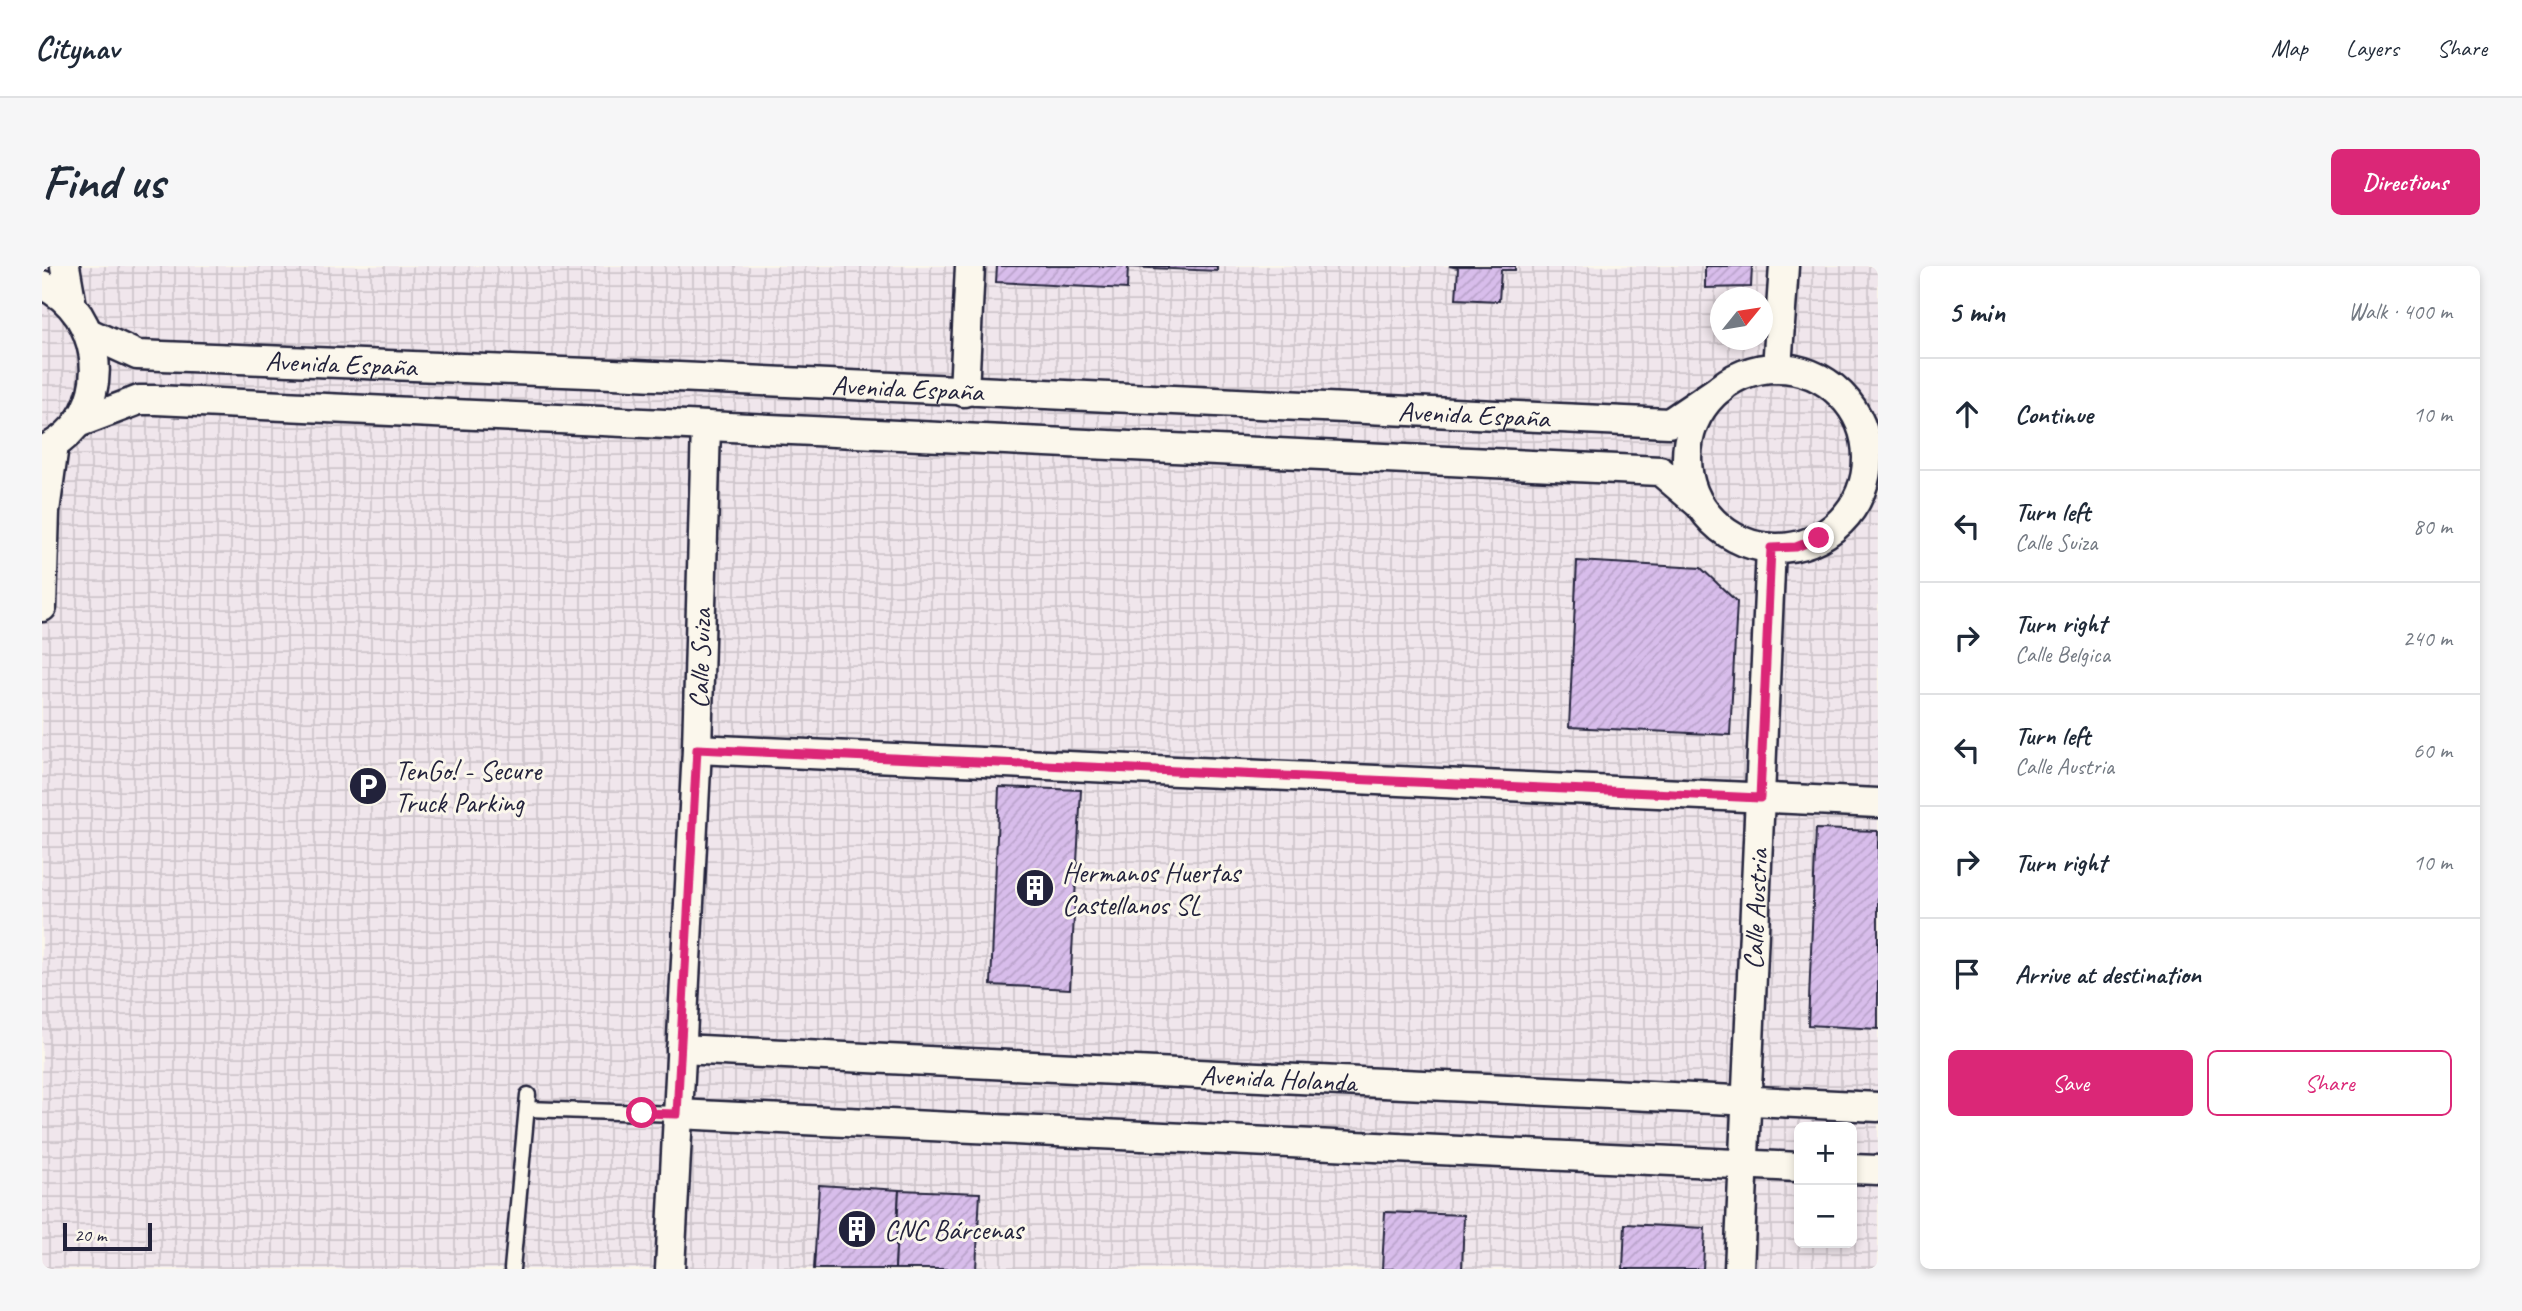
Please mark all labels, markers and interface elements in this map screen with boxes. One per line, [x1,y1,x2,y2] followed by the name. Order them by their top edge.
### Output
[35,27,119,69] text: Citynav
[2271,33,2308,63] text: Map
[2346,33,2399,63] text: Layers
[2437,33,2487,63] text: Share
[2331,149,2480,215] button: Directions
[42,151,164,213] text: Find us
[1710,287,1773,350] north arrow
[1948,293,2005,331] text: 5 min
[2348,297,2452,326] text: Walk · 400 m
[265,343,419,384] street label: Avenida España
[831,367,986,409] street label: Avenida España
[1397,393,1552,435] street label: Avenida España
[1948,395,1986,433] icon: ahead
[2015,398,2093,431] text: Continue
[2413,400,2452,429] text: 10 m
[2015,495,2090,528] text: Turn left
[1948,507,1986,545] icon: left
[2413,512,2452,541] text: 80 m
[1803,522,1834,553] route end
[2015,528,2097,557] text: Calle Suiza
[681,606,718,709] street label: Calle Suiza
[2015,607,2106,640] text: Turn right
[1948,619,1986,657] icon: right
[2403,624,2452,653] text: 240 m
[2015,640,2110,669] text: Calle Belgica
[2015,719,2090,752] text: Turn left
[1948,731,1986,769] icon: left
[2413,736,2452,765] text: 60 m
[2015,752,2114,781] text: Calle Austria
[395,753,543,820] place label: TenGo! - Secure Truck Parking
[347,765,389,807] parking icon: TenGo! - Secure Truck Parking
[1948,843,1986,881] icon: right
[2015,846,2106,879] text: Turn right
[1735,847,1775,970] street label: Calle Austria
[2413,848,2452,877] text: 10 m
[1062,855,1242,922] place label: Hermanos Huertas Castellanos SL
[1014,867,1056,909] building icon: Hermanos Huertas Castellanos SL
[1948,955,1986,993] icon: arrive
[2015,958,2201,991] text: Arrive at destination
[1948,1050,2193,1116] button: Save
[2207,1050,2452,1116] button: Share
[1199,1057,1360,1099] street label: Avenida Holanda
[626,1097,657,1128] route start
[1794,1122,1857,1248] map controls
[1794,1122,1857,1185] button: +
[1794,1185,1857,1248] button: −
[836,1208,878,1250] building icon: CNC Bárcenas
[884,1212,1025,1247] place label: CNC Bárcenas
[63,1220,152,1252] scale bar
[74,1223,106,1247] text: 20 m

